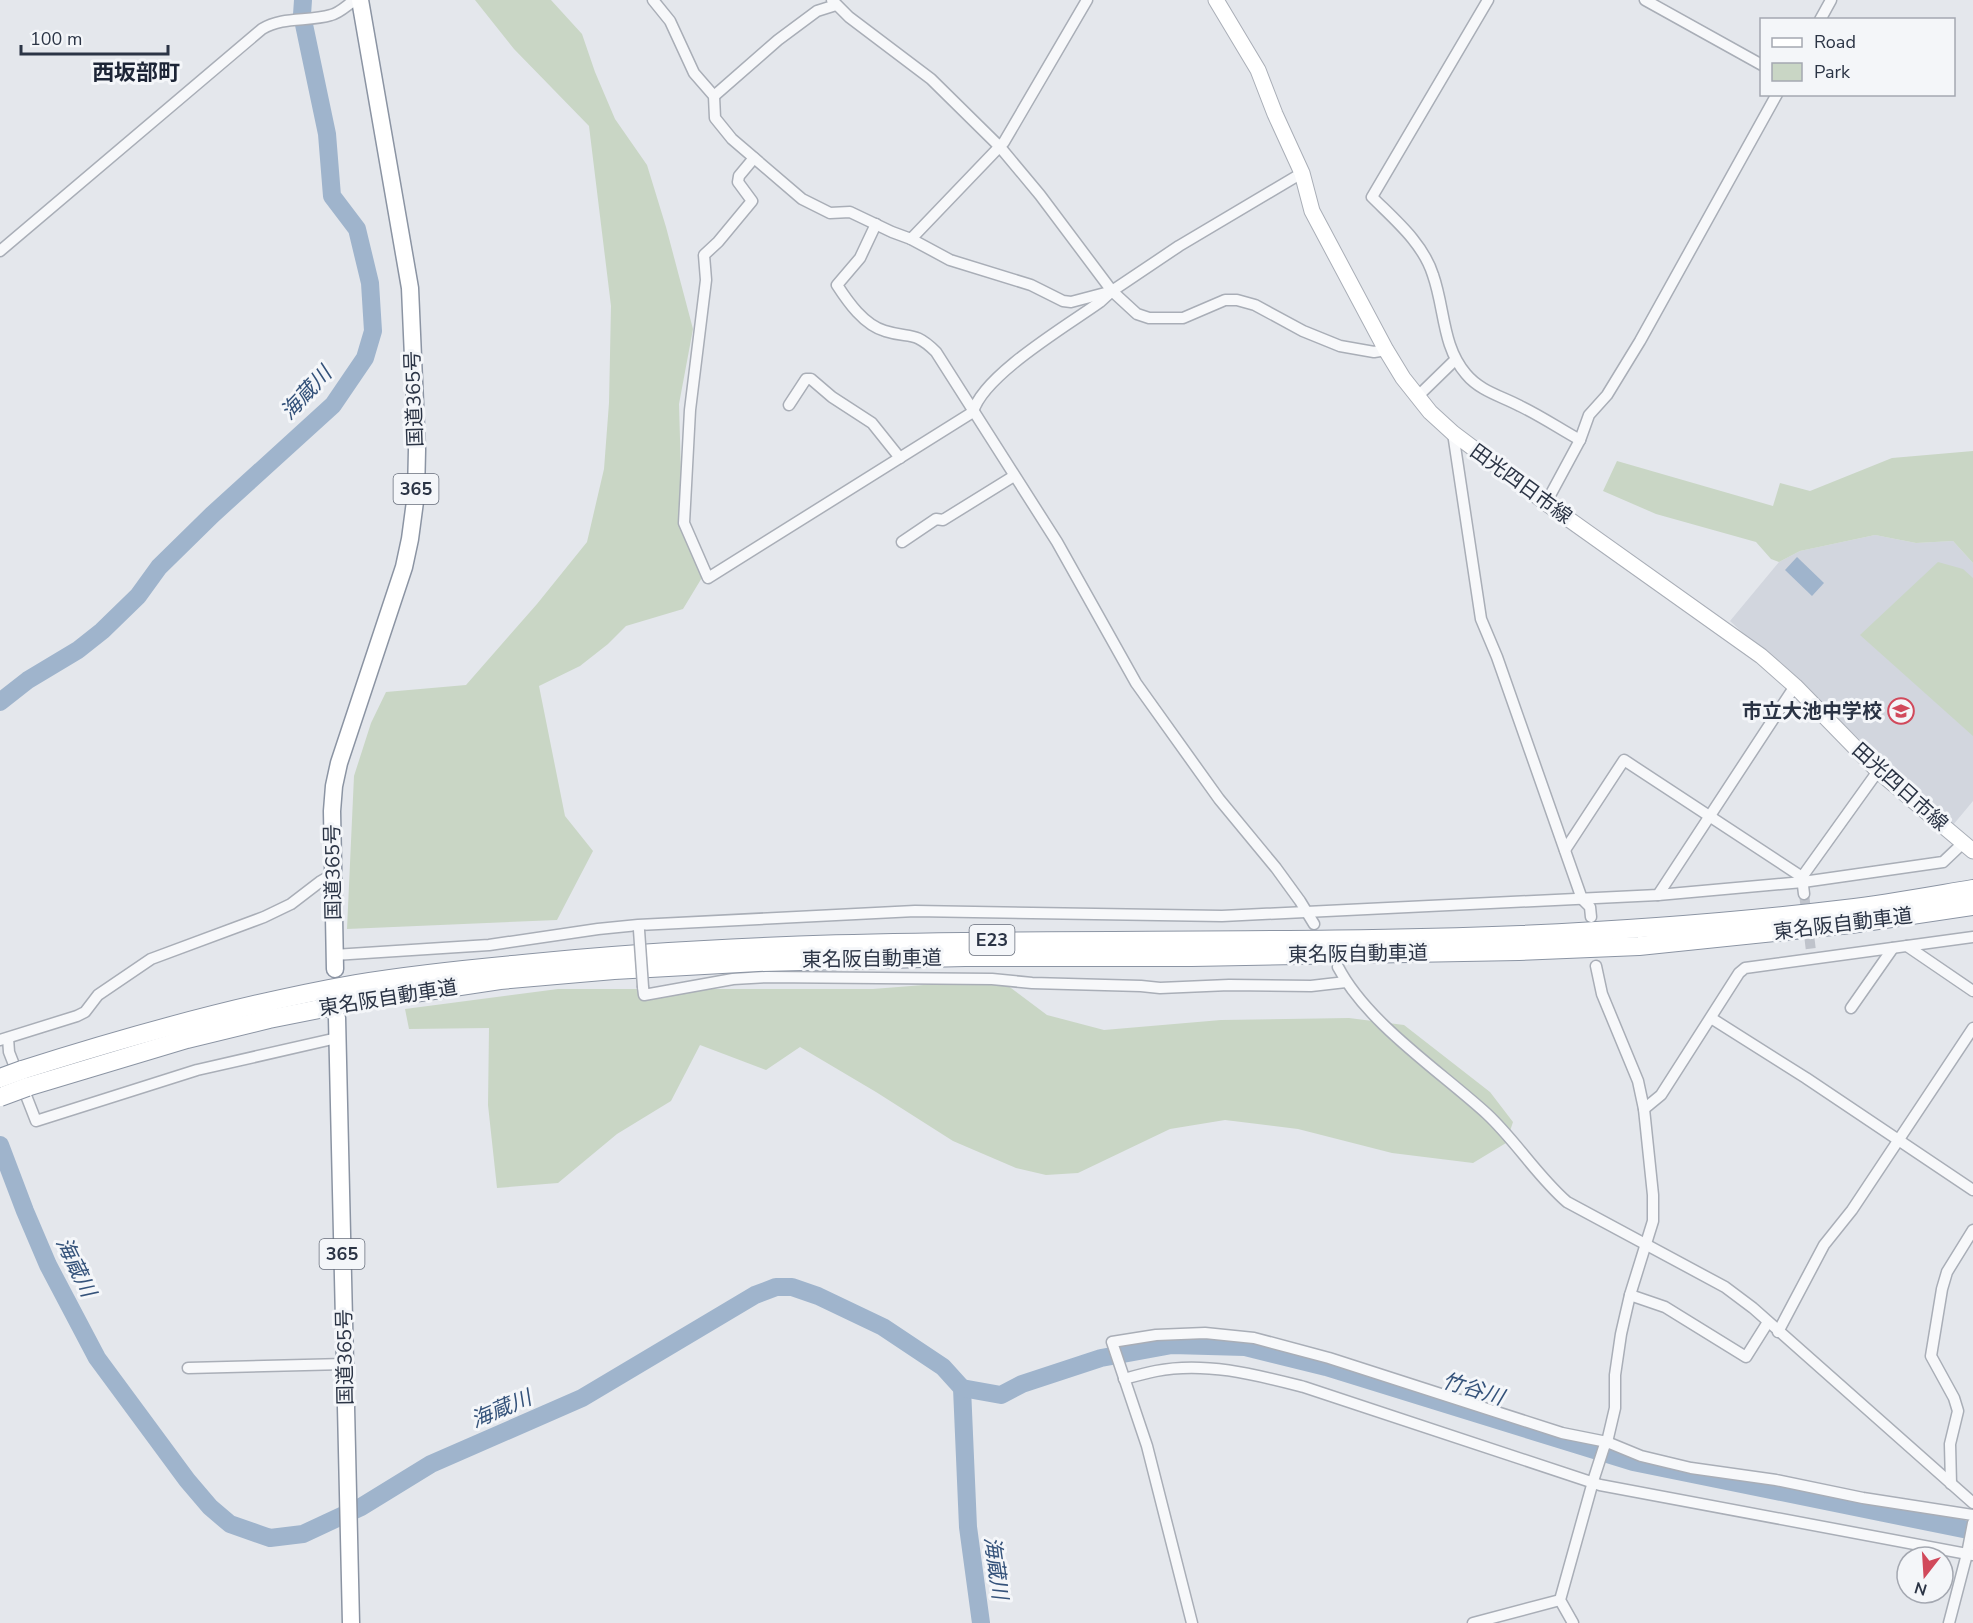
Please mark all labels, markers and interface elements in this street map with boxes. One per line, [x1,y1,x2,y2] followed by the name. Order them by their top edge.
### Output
[21,18,168,56] scale bar
[1760,18,1955,96] legend
[30,27,82,51] text: 100 m
[1814,30,1856,54] text: Road
[92,58,180,88] district label: 西坂部町
[1814,60,1851,84] text: Park
[399,351,429,447] street label: 国道365号
[274,359,339,426] water label: 海蔵川
[1465,438,1577,530] street label: 田光四日市線
[394,474,438,504] road number: 365
[1886,696,1916,726] school or university icon: 市立大池中学校
[1742,698,1882,725] place label: 市立大池中学校
[1846,737,1954,837] street label: 田光四日市線
[319,824,347,920] street label: 国道365号
[1772,902,1914,946] street label: 東名阪自動車道
[970,925,1014,955] road number: E23
[1288,939,1428,969] street label: 東名阪自動車道
[802,944,942,974] street label: 東名阪自動車道
[317,974,459,1022] street label: 東名阪自動車道
[50,1233,103,1303] water label: 海蔵川
[320,1239,364,1269] road number: 365
[331,1309,359,1405] street label: 国道365号
[1439,1366,1509,1412] water label: 竹谷川
[467,1383,537,1434] water label: 海蔵川
[978,1535,1015,1603] water label: 海蔵川
[1895,1545,1955,1605] north arrow
[1912,1576,1930,1601] text: N

